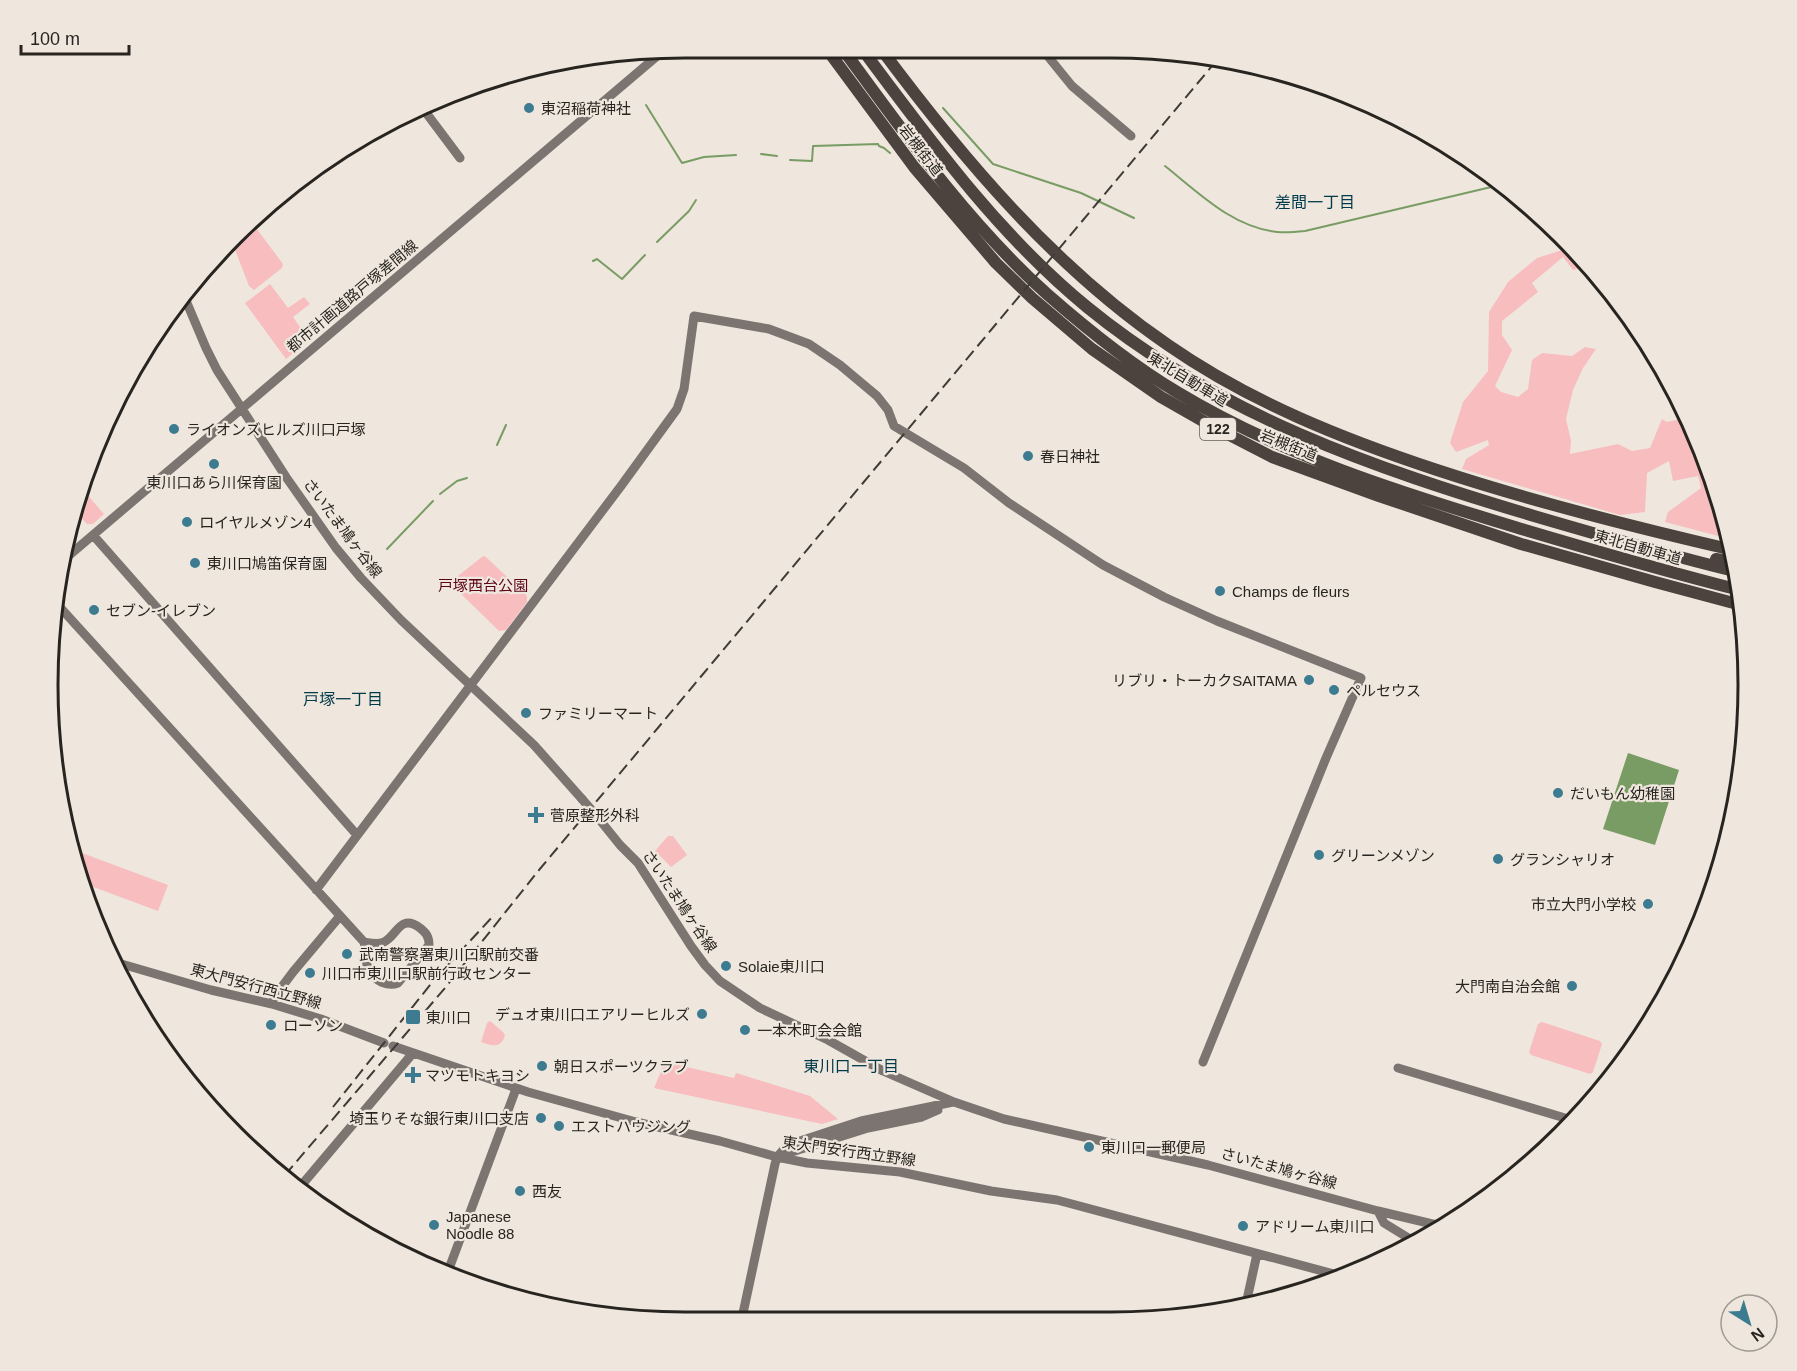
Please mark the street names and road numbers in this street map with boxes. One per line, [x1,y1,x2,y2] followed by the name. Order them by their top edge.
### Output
[896,121,946,179] street label: 岩槻街道
[283,236,421,356] street label: 都市計画道路戸塚差間線
[1145,349,1231,409] street label: 東北自動車道
[1200,418,1236,440] road number: 122
[1258,426,1320,464] street label: 岩槻街道
[300,475,386,581] street label: さいたま鳩ヶ谷線
[1592,526,1684,568] street label: 東北自動車道
[640,847,720,955] street label: さいたま鳩ヶ谷線
[189,960,323,1012] street label: 東大門安行西立野線
[781,1133,917,1169] street label: 東大門安行西立野線
[1219,1144,1339,1192] street label: さいたま鳩ヶ谷線

